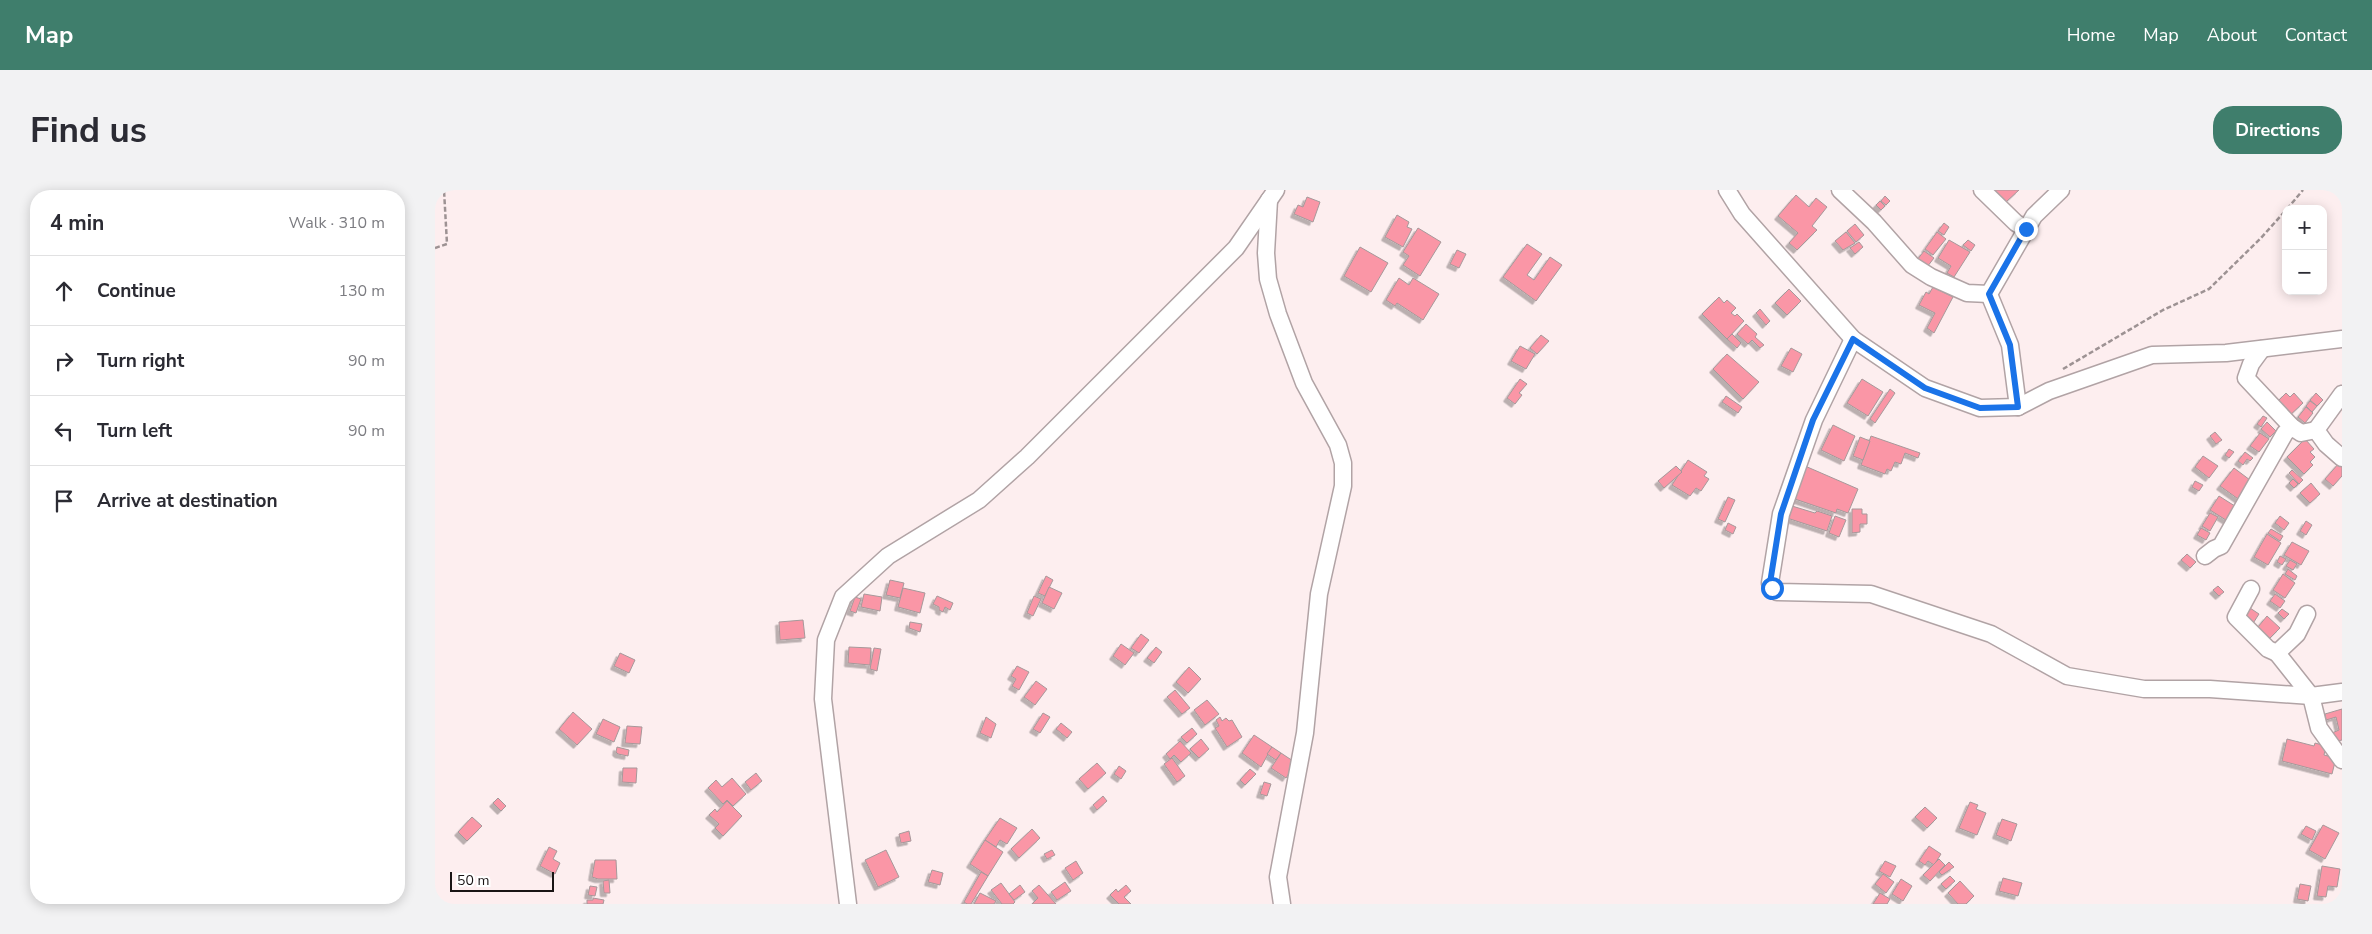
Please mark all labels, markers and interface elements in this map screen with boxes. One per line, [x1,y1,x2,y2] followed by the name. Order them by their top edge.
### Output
[25,19,73,51] text: Map
[2067,23,2115,47] text: Home
[2143,23,2179,47] text: Map
[2207,23,2257,47] text: About
[2285,23,2347,47] text: Contact
[2213,106,2342,154] button: Directions
[30,107,147,154] text: Find us
[2282,205,2327,295] map controls
[2282,205,2327,250] button: +
[50,209,104,237] text: 4 min
[289,212,385,234] text: Walk · 310 m
[2015,218,2038,241] route end
[2282,250,2327,295] button: −
[50,277,78,305] icon: ahead
[97,278,176,304] text: Continue
[338,280,385,302] text: 130 m
[50,347,78,375] icon: right
[97,348,184,374] text: Turn right
[348,350,385,372] text: 90 m
[50,417,78,445] icon: left
[97,418,172,444] text: Turn left
[348,420,385,442] text: 90 m
[50,487,78,515] icon: arrive
[97,488,278,514] text: Arrive at destination
[1761,577,1784,600] route start
[450,869,554,892] scale bar
[457,871,489,890] text: 50 m

